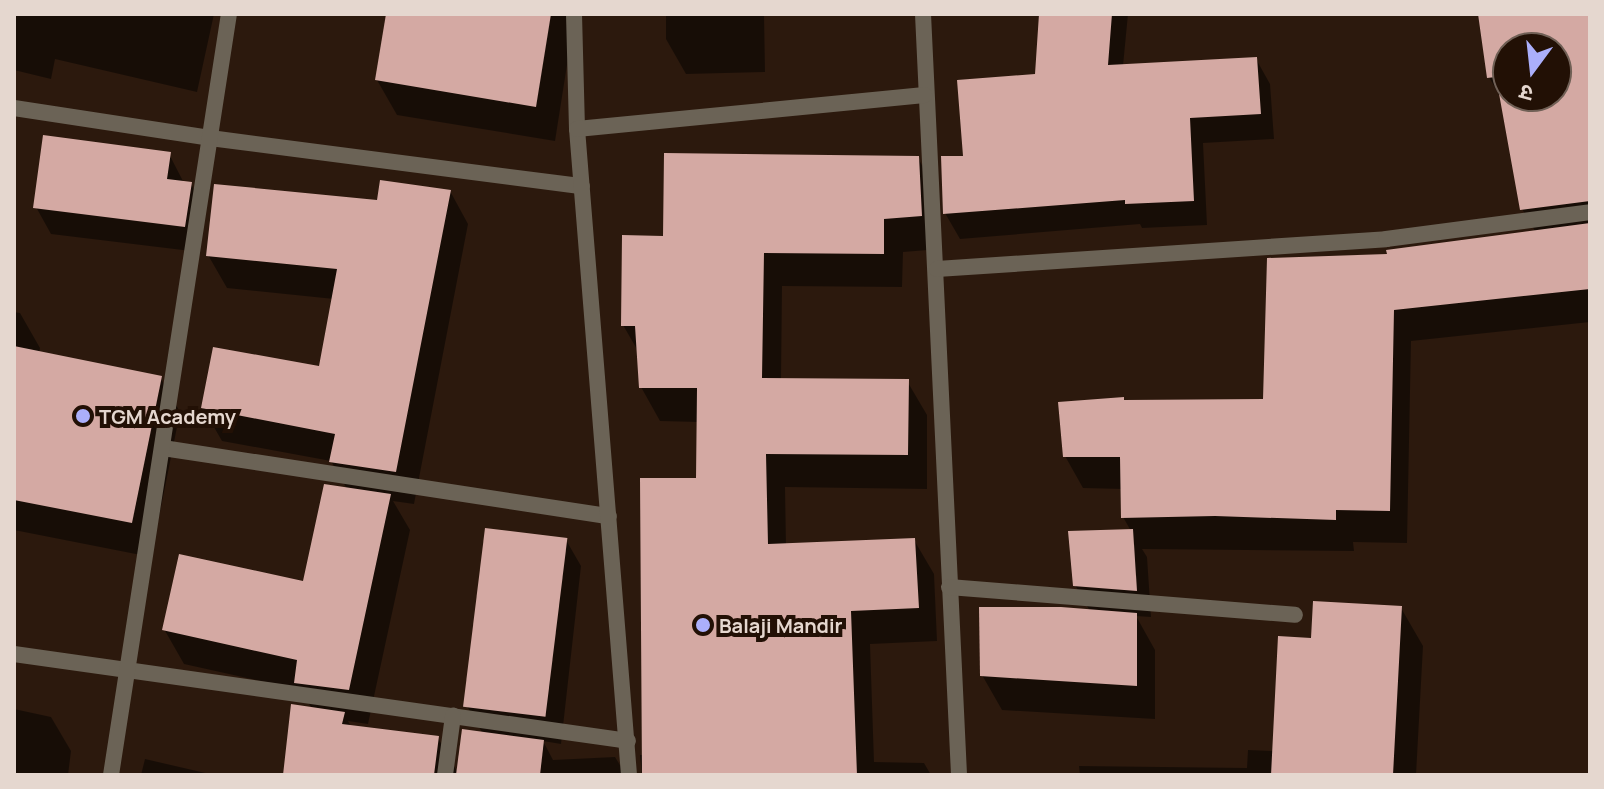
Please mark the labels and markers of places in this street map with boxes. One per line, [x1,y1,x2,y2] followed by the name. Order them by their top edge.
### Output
[99,404,236,428] place label: TGM Academy
[74,407,92,425] marker: TGM Academy
[719,613,843,637] place label: Balaji Mandir
[694,616,712,634] marker: Balaji Mandir

